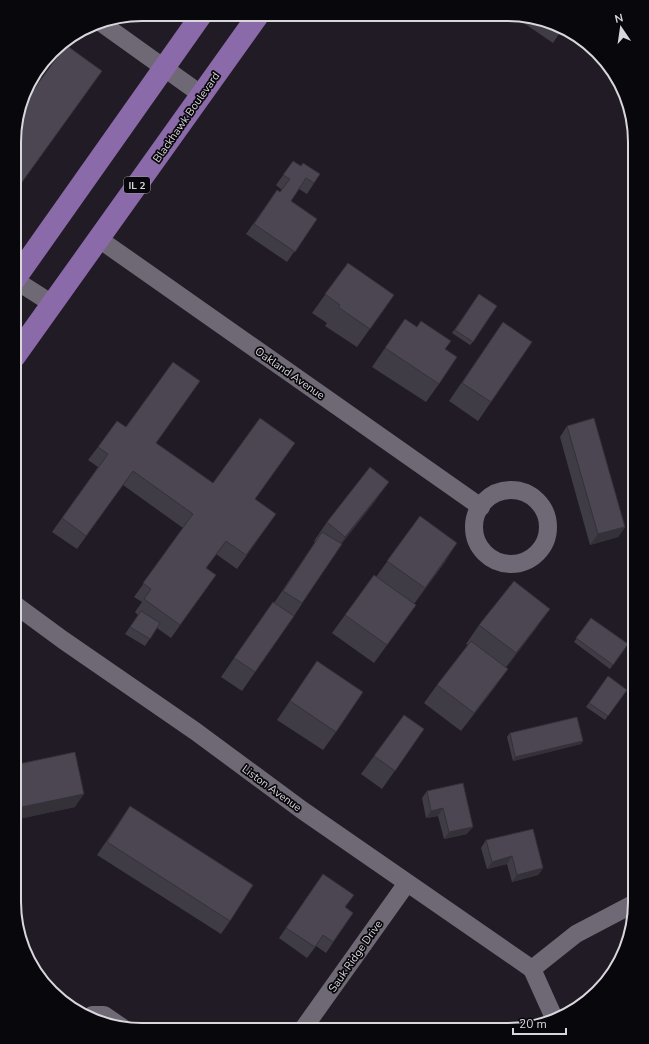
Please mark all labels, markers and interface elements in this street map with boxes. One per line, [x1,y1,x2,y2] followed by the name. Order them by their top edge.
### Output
[601,8,641,48] north arrow
[613,11,625,27] text: N
[150,69,223,165] street label: Blackhawk Boulevard
[124,177,150,193] road number: IL 2
[252,344,328,403] street label: Oakland Avenue
[239,762,305,815] street label: Liston Avenue
[325,917,386,995] street label: Sauk Ridge Drive
[513,1010,566,1036] scale bar
[519,1016,547,1032] text: 20 m

